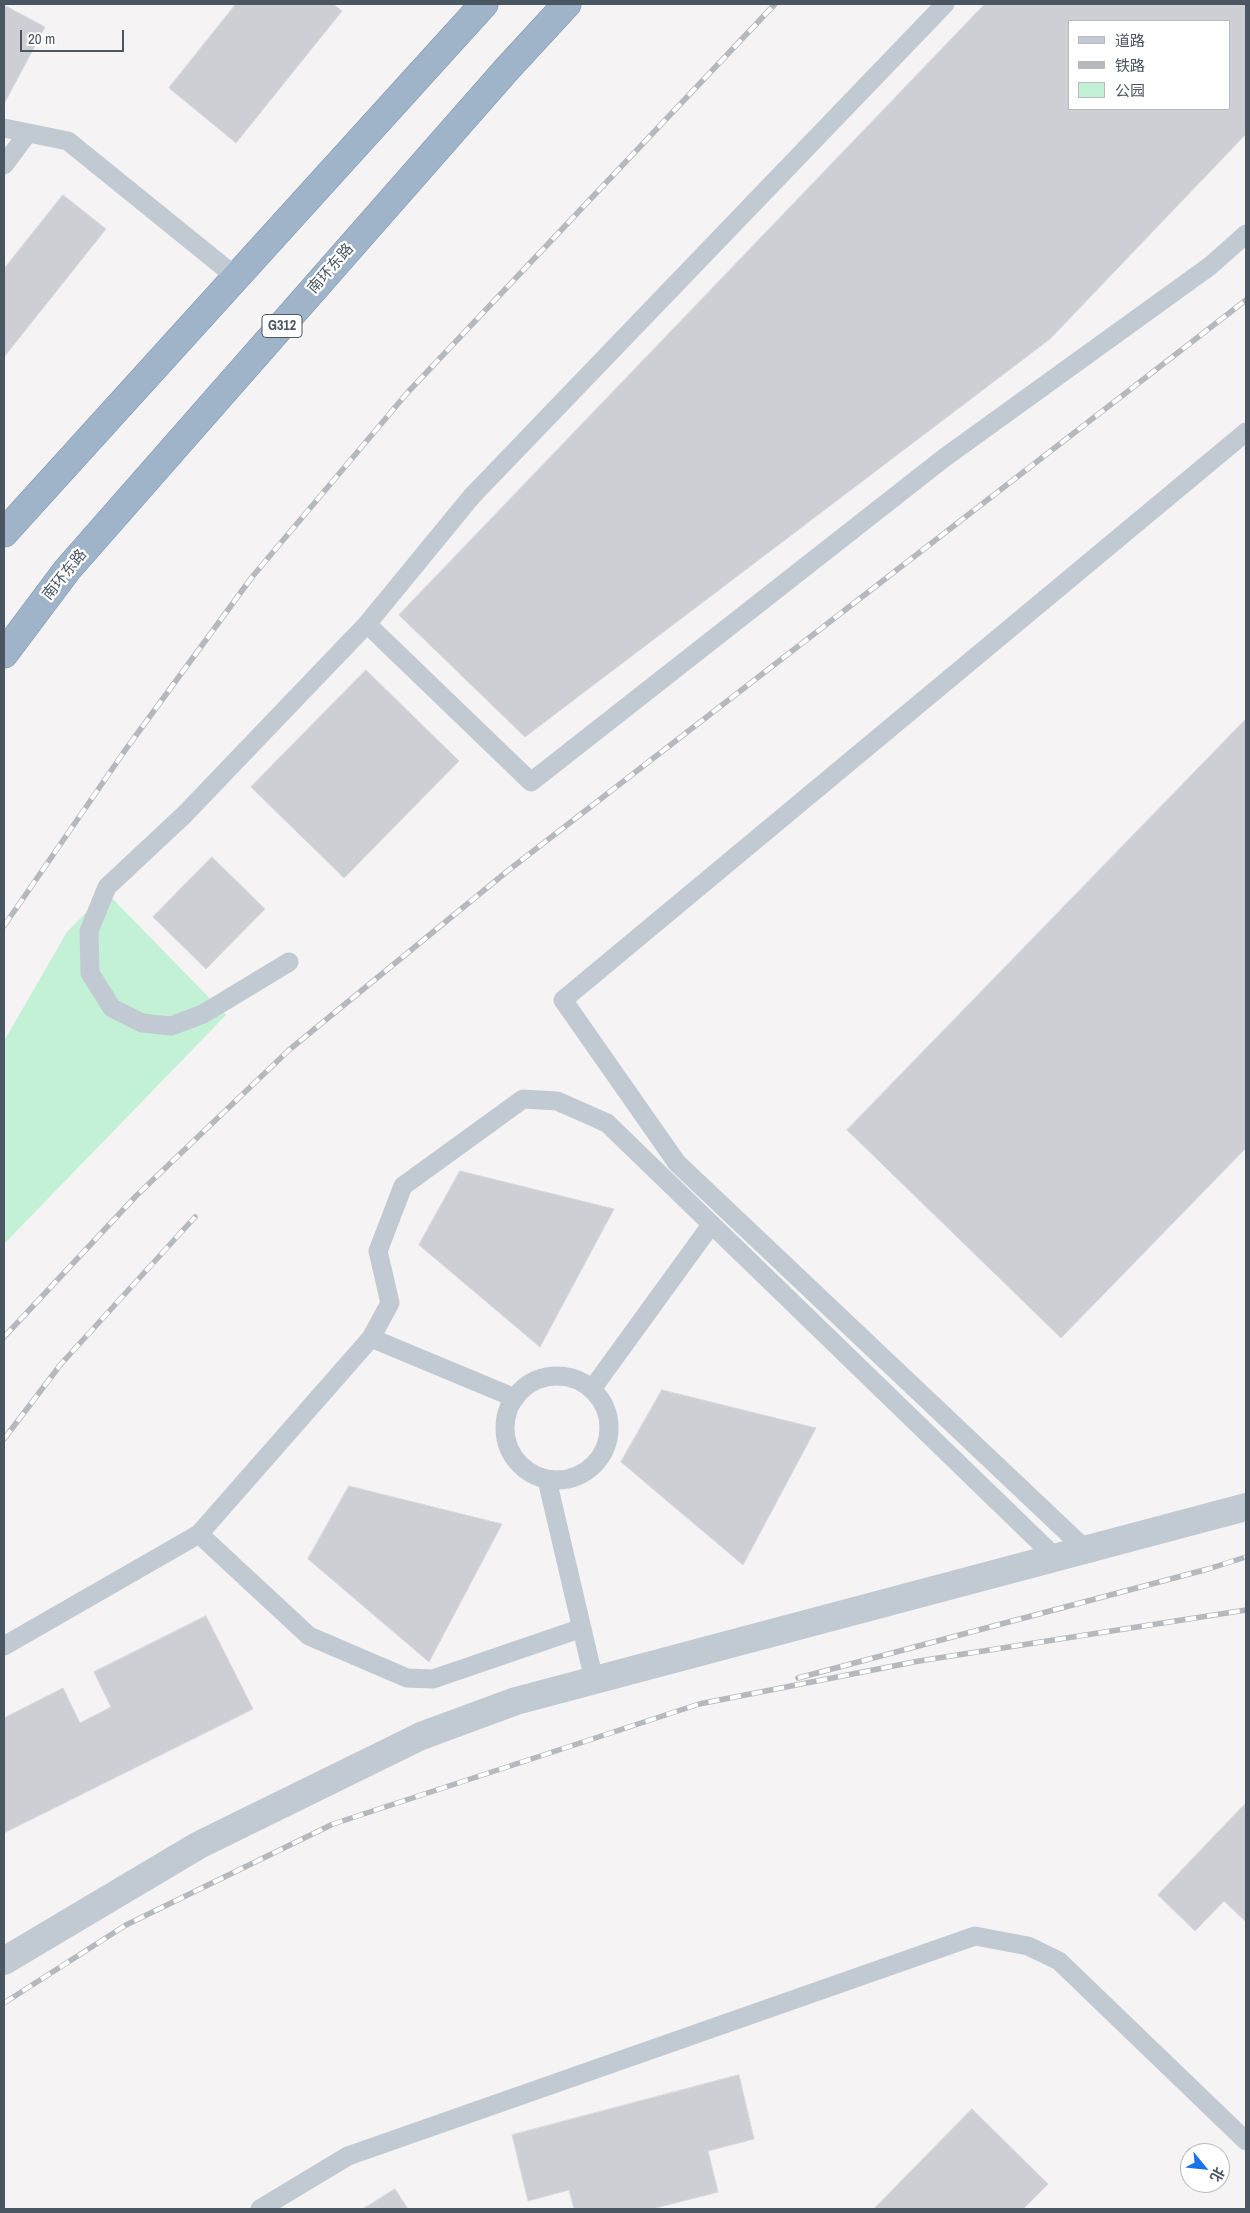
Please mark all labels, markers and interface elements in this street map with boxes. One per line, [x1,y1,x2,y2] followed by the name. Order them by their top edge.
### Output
[22,20,126,52] scale bar
[1068,20,1230,110] legend
[28,28,55,49] text: 20 m
[1115,30,1145,51] text: 道路
[1115,55,1145,76] text: 铁路
[1115,80,1145,101] text: 公园
[305,240,357,298] street label: 南环东路
[262,314,302,338] road number: G312
[39,546,91,604] street label: 南环东路
[1180,2143,1230,2193] north arrow
[1206,2164,1229,2185] text: 北

